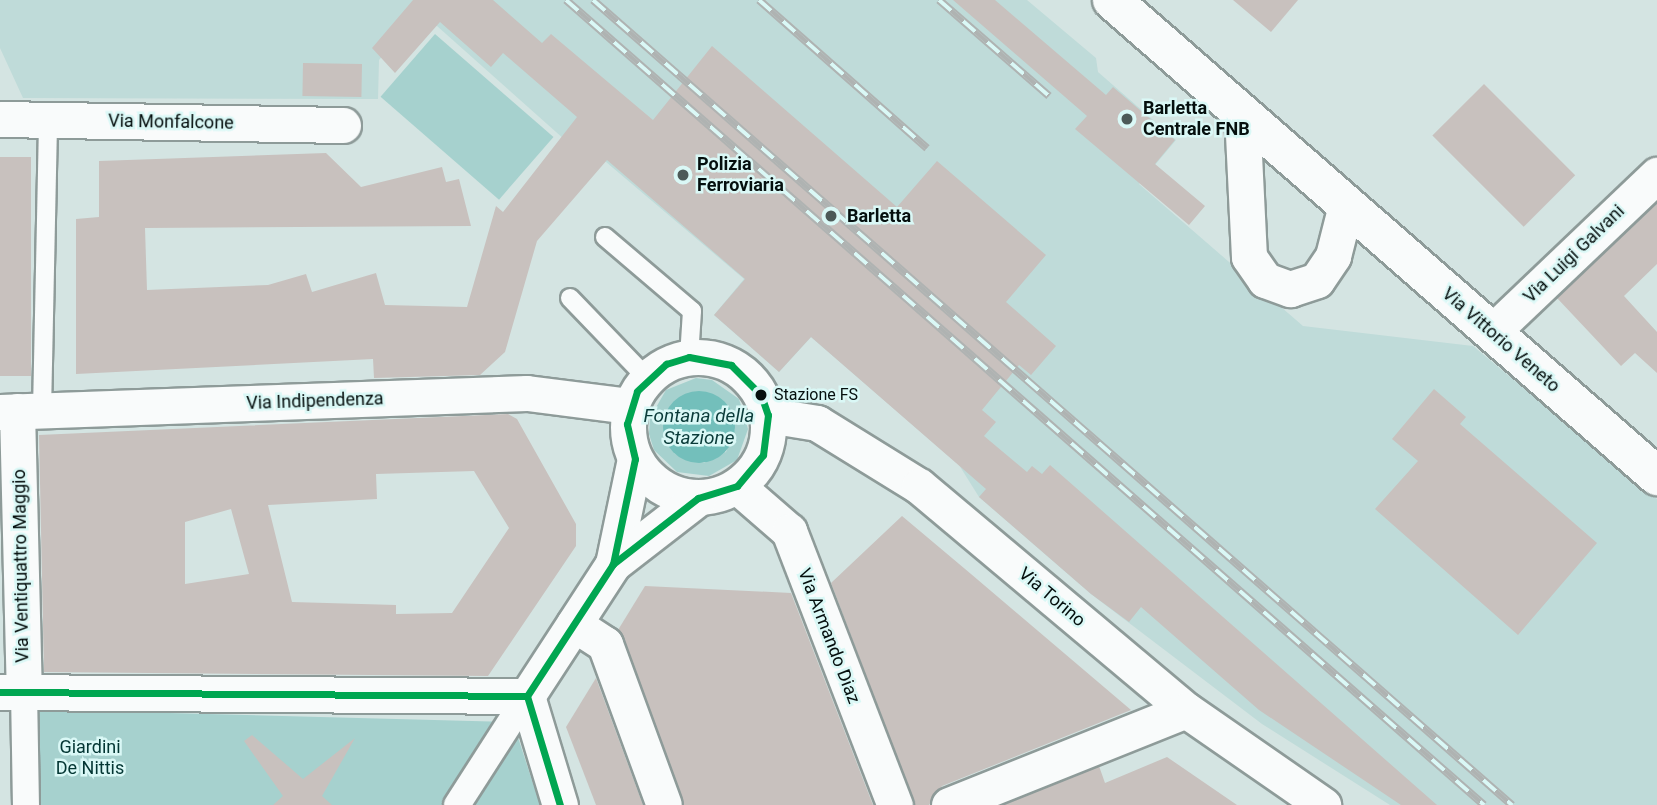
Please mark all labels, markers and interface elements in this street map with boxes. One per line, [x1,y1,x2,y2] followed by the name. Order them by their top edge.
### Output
[1143,98,1250,140] place label: Barletta Centrale FNB
[1117,109,1137,129] marker: Barletta Centrale FNB
[108,110,234,134] street label: Via Monfalcone
[697,154,784,196] place label: Polizia Ferroviaria
[675,167,691,183] marker: Polizia Ferroviaria
[1519,200,1629,308] street label: Via Luigi Galvani
[847,205,911,227] place label: Barletta
[821,206,841,226] marker: Barletta
[1438,283,1564,397] street label: Via Vittorio Veneto
[774,385,858,405] place label: Stazione FS
[246,388,384,414] street label: Via Indipendenza
[754,388,768,402] marker: Stazione FS
[644,405,754,449] water label: Fontana della Stazione
[9,469,33,663] street label: Via Ventiquattro Maggio
[1014,563,1090,631] street label: Via Torino
[793,565,865,707] street label: Via Armando Diaz
[56,737,124,780] park label: Giardini De Nittis

